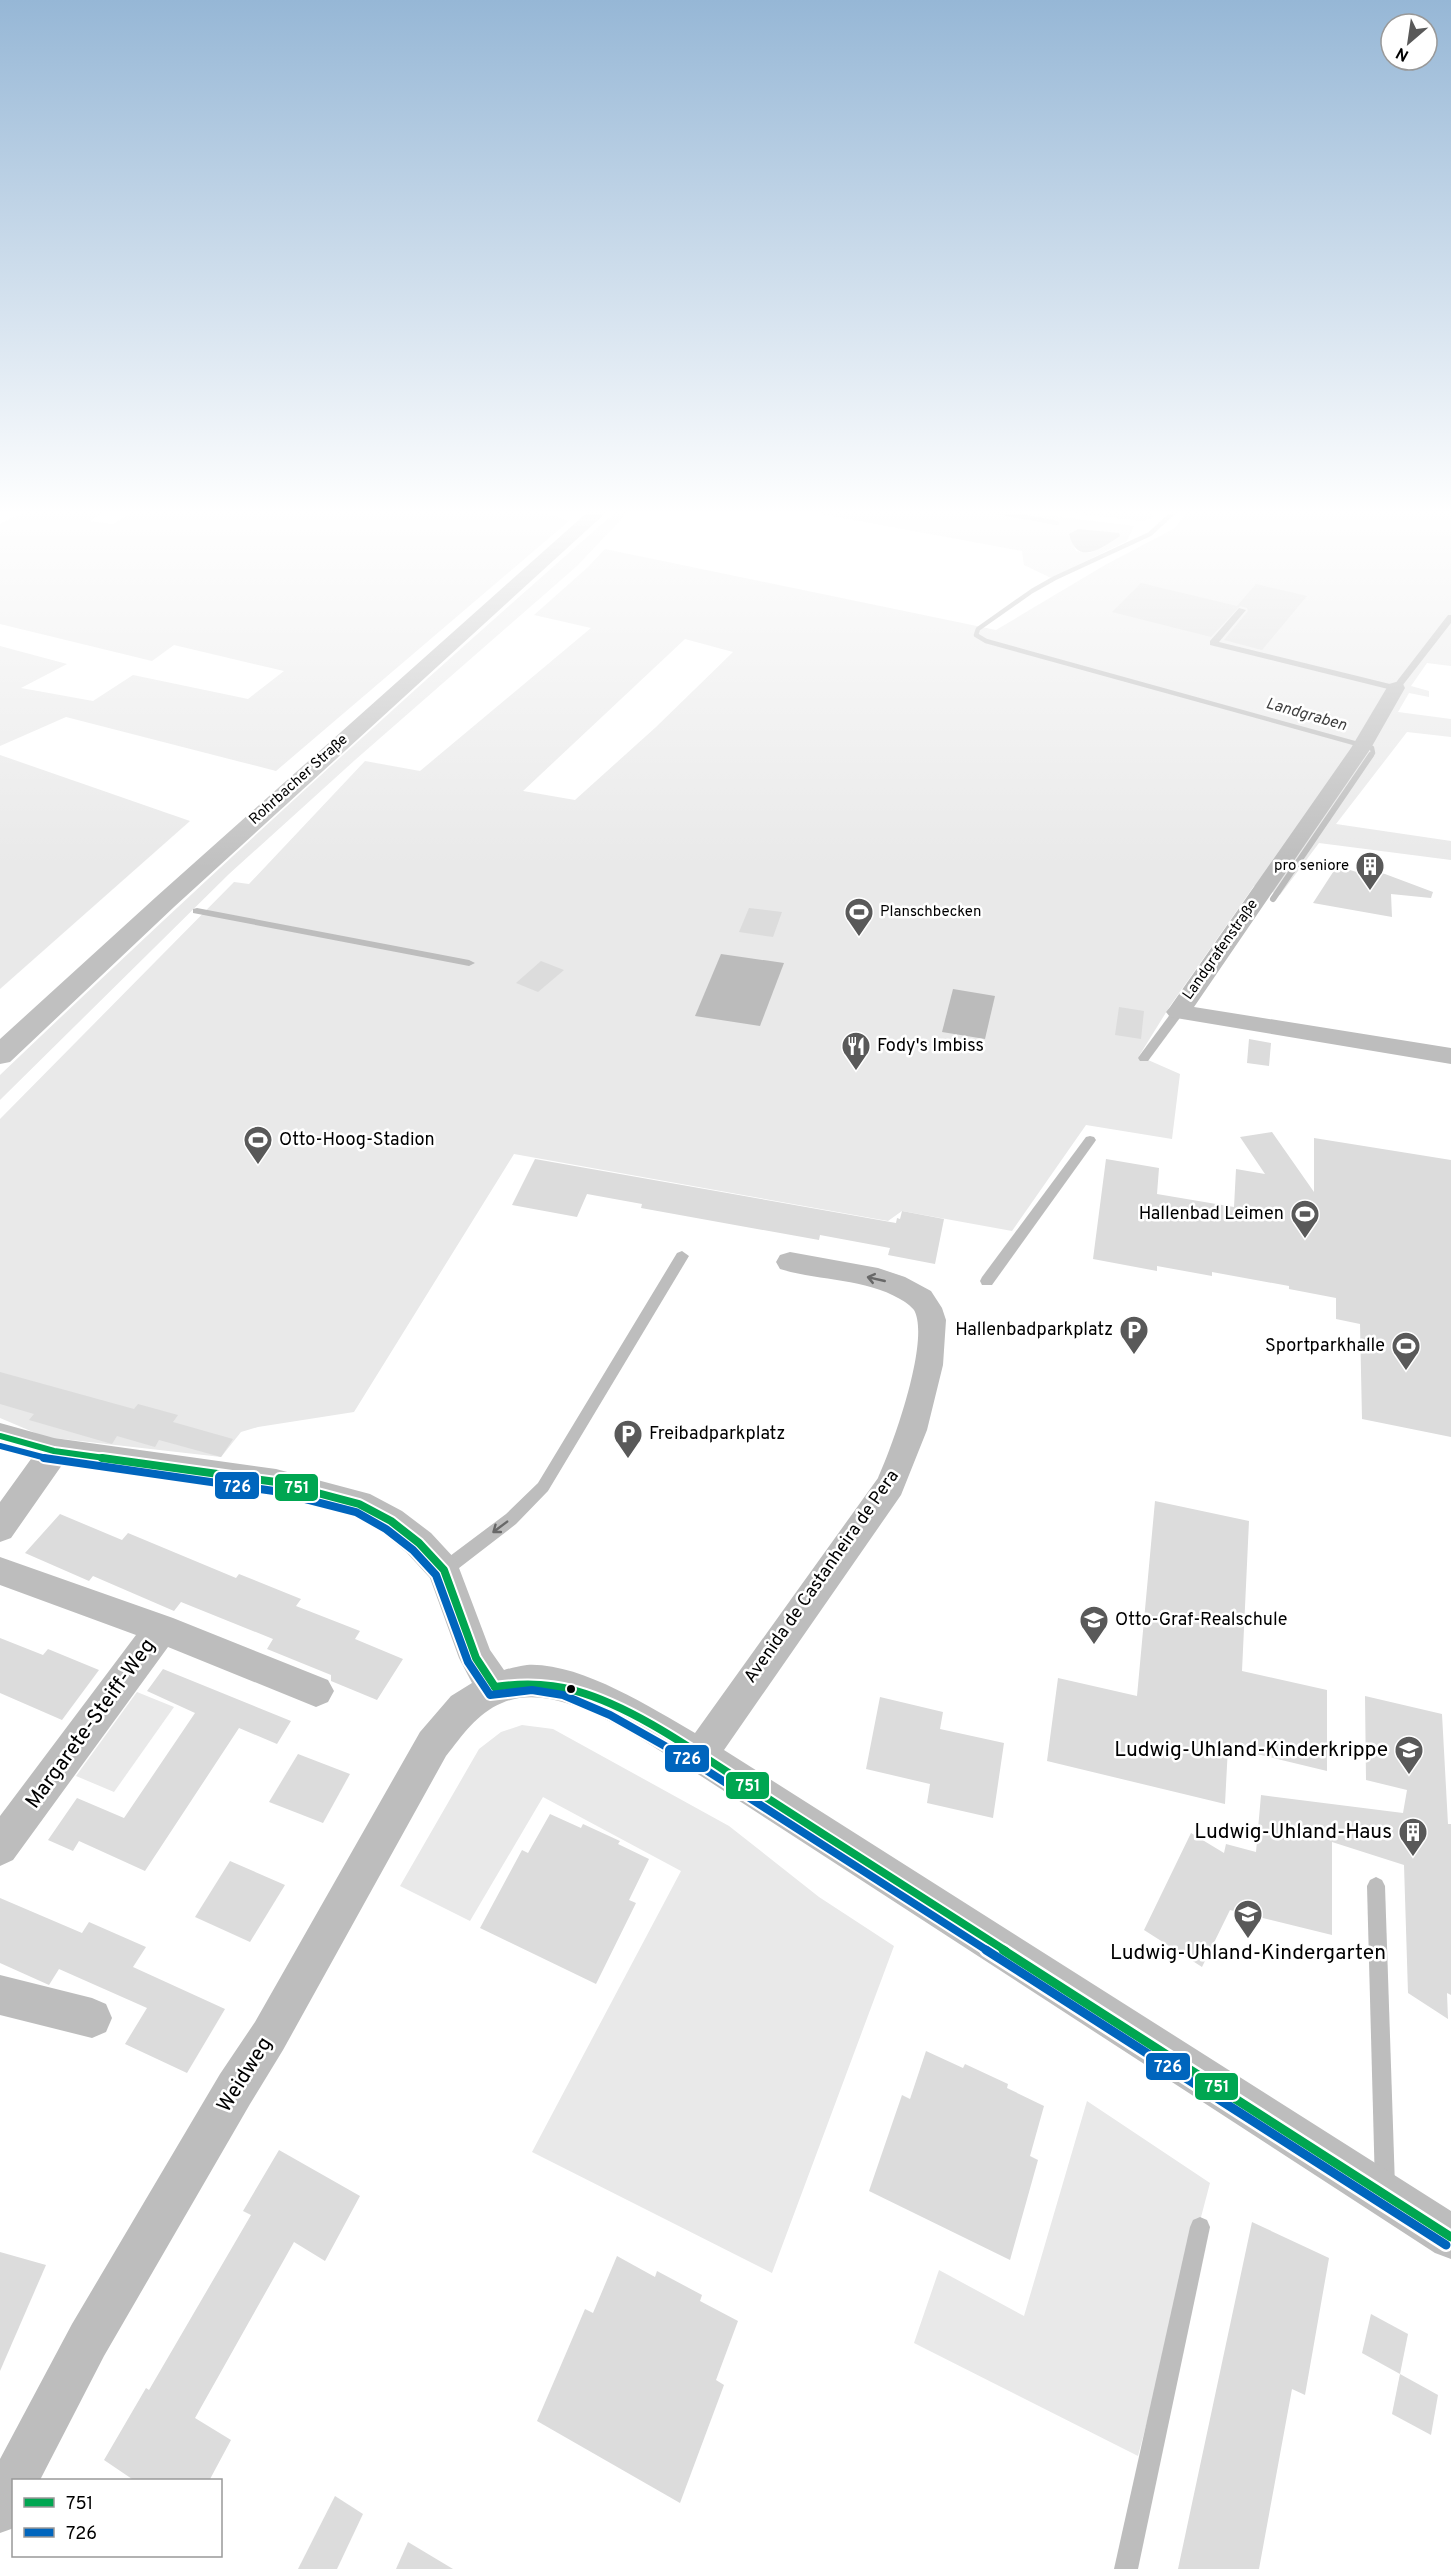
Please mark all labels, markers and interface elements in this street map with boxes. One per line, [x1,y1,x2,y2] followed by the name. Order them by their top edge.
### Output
[1379,12,1439,72] north arrow
[1393,42,1413,65] text: N
[1263,694,1349,736] water label: Landgraben
[246,731,352,829] street label: Rohrbacher Straße
[1354,850,1386,892] building icon: pro seniore
[1274,857,1349,876] place label: pro seniore
[843,896,875,938] sports icon: Planschbecken
[1179,896,1263,1004] street label: Landgrafenstraße
[880,903,981,922] place label: Planschbecken
[840,1030,872,1072] restaurant icon: Fody's Imbiss
[877,1035,984,1058] place label: Fody's Imbiss
[242,1124,274,1166] sports icon: Otto-Hoog-Stadion
[279,1129,435,1152] place label: Otto-Hoog-Stadion
[1289,1198,1321,1240] sports icon: Hallenbad Leimen
[1139,1203,1284,1226] place label: Hallenbad Leimen
[867,1273,886,1285] one-way arrow
[1118,1314,1150,1356] parking icon: Hallenbadparkplatz
[955,1319,1113,1342] place label: Hallenbadparkplatz
[1390,1330,1422,1372] sports icon: Sportparkhalle
[1265,1335,1385,1358] place label: Sportparkhalle
[612,1418,644,1460] parking icon: Freibadparkplatz
[649,1423,785,1446] place label: Freibadparkplatz
[739,1466,905,1688] street label: Avenida de Castanheira de Pera
[214,1471,260,1500] line badge: 726
[274,1473,319,1502] line badge: 751
[223,1478,251,1498] text: 726
[285,1479,309,1499] text: 751
[493,1521,509,1533] one-way arrow
[1078,1604,1110,1646] school or university icon: Otto-Graf-Realschule
[1115,1609,1287,1632] place label: Otto-Graf-Realschule
[20,1633,162,1815] street label: Margarete-Steiff-Weg
[565,1683,577,1695] unlabelled marker
[1393,1734,1425,1776] school or university icon: Ludwig-Uhland-Kinderkrippe
[1114,1737,1388,1764] place label: Ludwig-Uhland-Kinderkrippe
[664,1744,710,1773] line badge: 726
[673,1750,701,1770] text: 726
[725,1771,770,1800] line badge: 751
[736,1777,760,1797] text: 751
[1397,1816,1429,1858] building icon: Ludwig-Uhland-Haus
[1194,1819,1392,1846] place label: Ludwig-Uhland-Haus
[1232,1898,1264,1940] school or university icon: Ludwig-Uhland-Kindergarten
[1110,1940,1386,1967] place label: Ludwig-Uhland-Kindergarten
[211,2032,279,2118] street label: Weidweg
[1145,2052,1191,2081] line badge: 726
[1154,2058,1182,2078] text: 726
[1194,2072,1239,2101] line badge: 751
[1205,2078,1229,2098] text: 751
[12,2479,222,2557] legend
[66,2493,93,2516] text: 751
[66,2523,97,2546] text: 726

